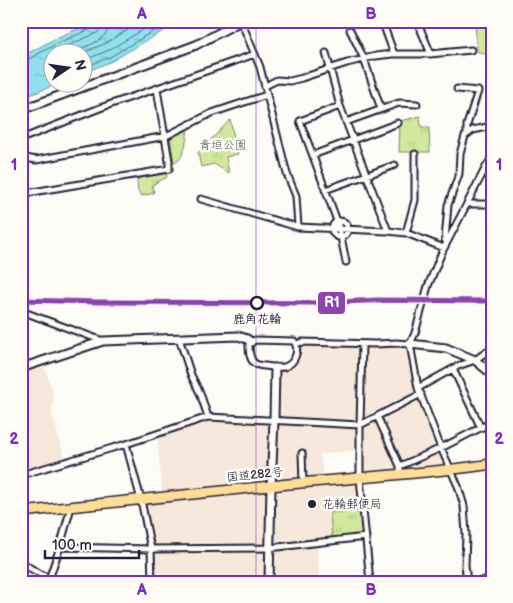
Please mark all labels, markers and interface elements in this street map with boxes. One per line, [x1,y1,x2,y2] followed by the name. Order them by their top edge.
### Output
[136,5,147,24] text: A
[365,5,377,24] text: B
[42,42,92,92] north arrow
[71,58,90,72] text: N
[199,138,247,153] park label: 青垣公園
[11,156,17,175] text: 1
[496,156,502,175] text: 1
[317,291,346,315] line badge: R1
[324,294,340,311] text: R1
[250,296,264,310] marker: 鹿角花輪
[233,312,281,327] place label: 鹿角花輪
[9,430,19,449] text: 2
[494,430,504,449] text: 2
[226,465,284,485] street label: 国道282号
[322,497,382,512] place label: 花輪郵便局
[306,498,318,510] marker: 花輪郵便局
[45,528,139,560] scale bar
[52,536,92,555] text: 100 m
[136,581,147,600] text: A
[365,581,377,600] text: B

